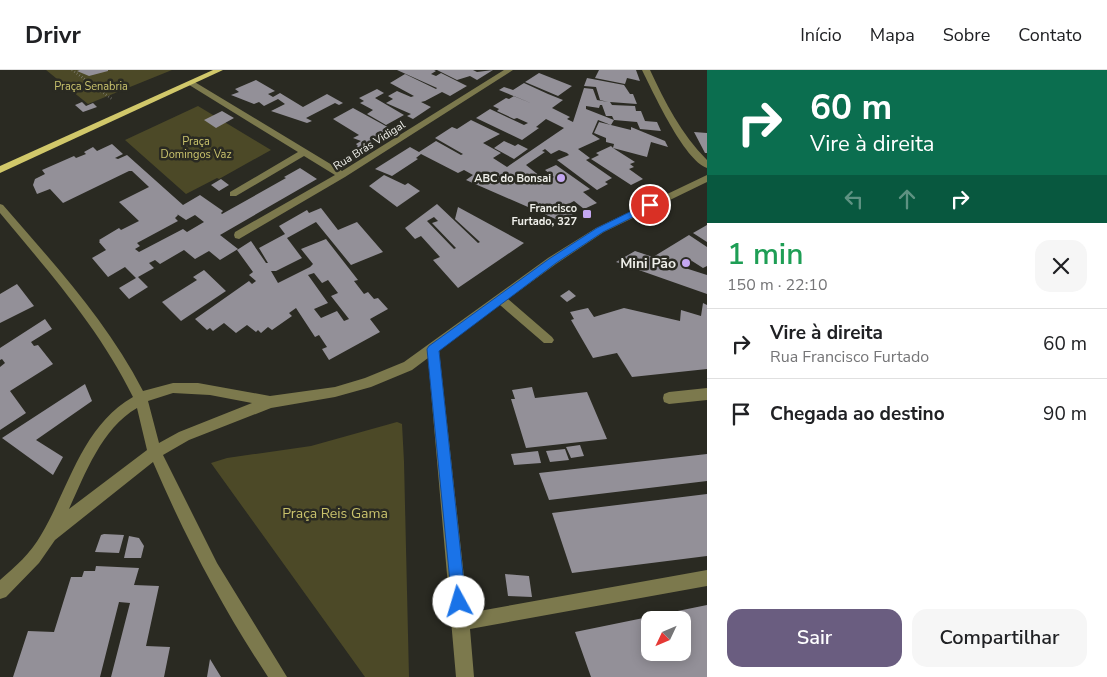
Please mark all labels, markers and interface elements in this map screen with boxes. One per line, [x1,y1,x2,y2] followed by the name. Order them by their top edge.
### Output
[25,19,81,51] text: Drivr
[800,23,842,47] text: Início
[870,23,915,47] text: Mapa
[943,23,990,47] text: Sobre
[1018,23,1082,47] text: Contato
[54,79,128,94] park label: Praça Senabria
[810,84,892,131] text: 60 m
[727,90,792,155] icon: right
[330,117,409,174] street label: Rua Brás Vidigal
[810,129,935,159] text: Vire à direita
[160,134,232,162] park label: Praça Domingos Vaz
[474,171,551,186] place label: ABC do Bonsai
[555,172,567,184] marker: ABC do Bonsai
[629,184,671,226] pin
[840,185,868,213] icon: left
[893,185,921,213] icon: ahead
[946,185,974,213] icon: right
[636,191,664,219] icon: arrive
[511,201,577,229] place label: Francisco Furtado, 327
[581,208,593,220] marker: Francisco Furtado, 327
[727,234,803,275] text: 1 min
[1035,240,1087,292] button: close
[620,254,676,273] place label: Mini Pão
[680,257,692,269] marker: Mini Pão
[727,274,828,296] text: 150 m · 22:10
[770,320,883,346] text: Vire à direita
[727,330,755,358] icon: right
[1043,331,1087,357] text: 60 m
[770,346,929,368] text: Rua Francisco Furtado
[727,400,755,428] icon: arrive
[770,401,945,427] text: Chegada ao destino
[1043,401,1087,427] text: 90 m
[282,504,388,523] park label: Praça Reis Gama
[432,575,484,627] position arrow
[727,609,902,667] button: Sair
[912,609,1087,667] button: Compartilhar
[641,611,691,661] north arrow
[641,611,691,661] map controls

